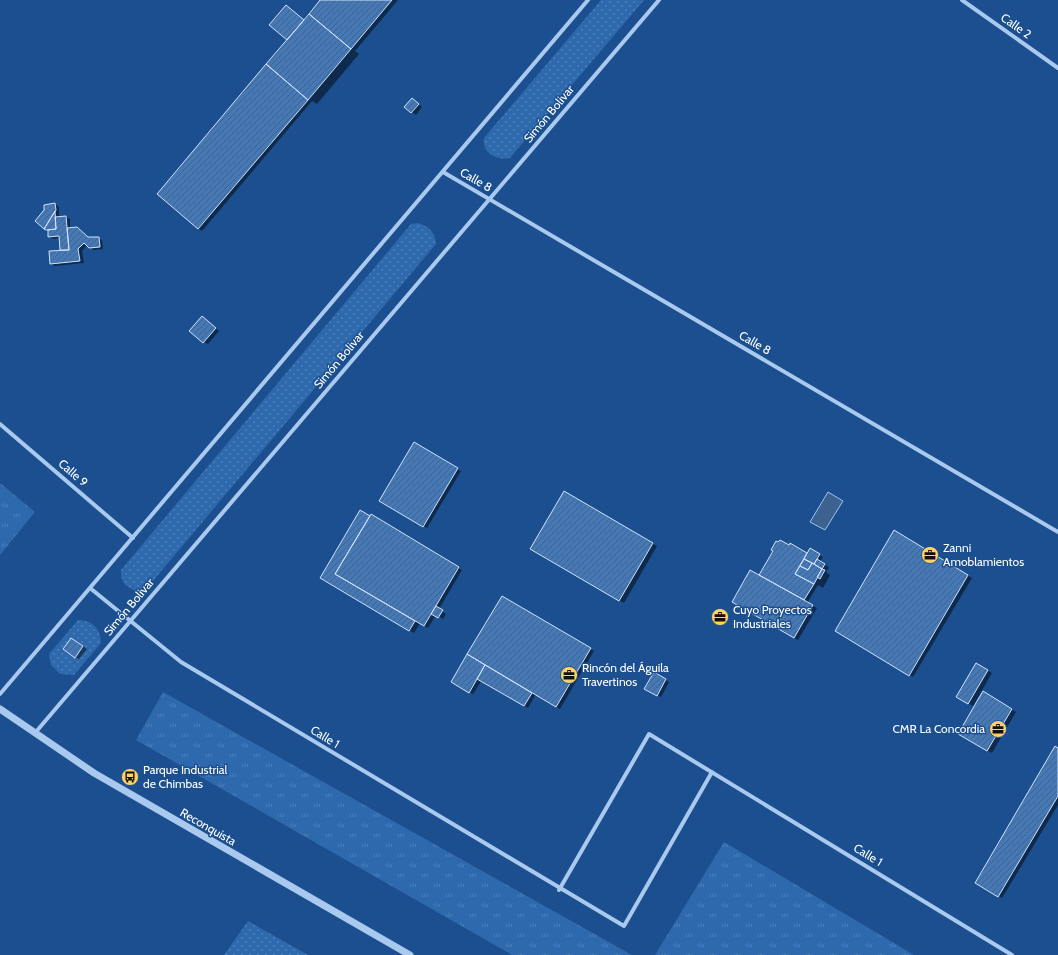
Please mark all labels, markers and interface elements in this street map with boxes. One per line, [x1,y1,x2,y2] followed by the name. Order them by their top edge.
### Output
[998,10,1034,41] street label: Calle 2
[520,82,577,146] street label: Simón Bolivar
[457,164,495,195] street label: Calle 8
[736,327,774,358] street label: Calle 8
[310,328,367,392] street label: Simón Bolivar
[55,456,91,490] street label: Calle 9
[943,540,1024,569] place label: Zanni Amoblamientos
[920,545,940,565] office icon: Zanni Amoblamientos
[100,575,157,639] street label: Simón Bolivar
[733,602,812,631] place label: Cuyo Proyectos Industriales
[710,607,730,627] office icon: Cuyo Proyectos Industriales
[582,660,669,689] place label: Rincón del Águila Travertinos
[559,665,579,685] office icon: Rincón del Águila Travertinos
[988,719,1008,739] office icon: CMR La Concordia
[892,721,985,736] place label: CMR La Concordia
[308,722,343,751] street label: Calle 1
[143,762,228,791] place label: Parque Industrial de Chimbas
[120,767,140,787] bus stop icon: Parque Industrial de Chimbas
[178,805,239,849] street label: Reconquista
[851,840,886,869] street label: Calle 1

